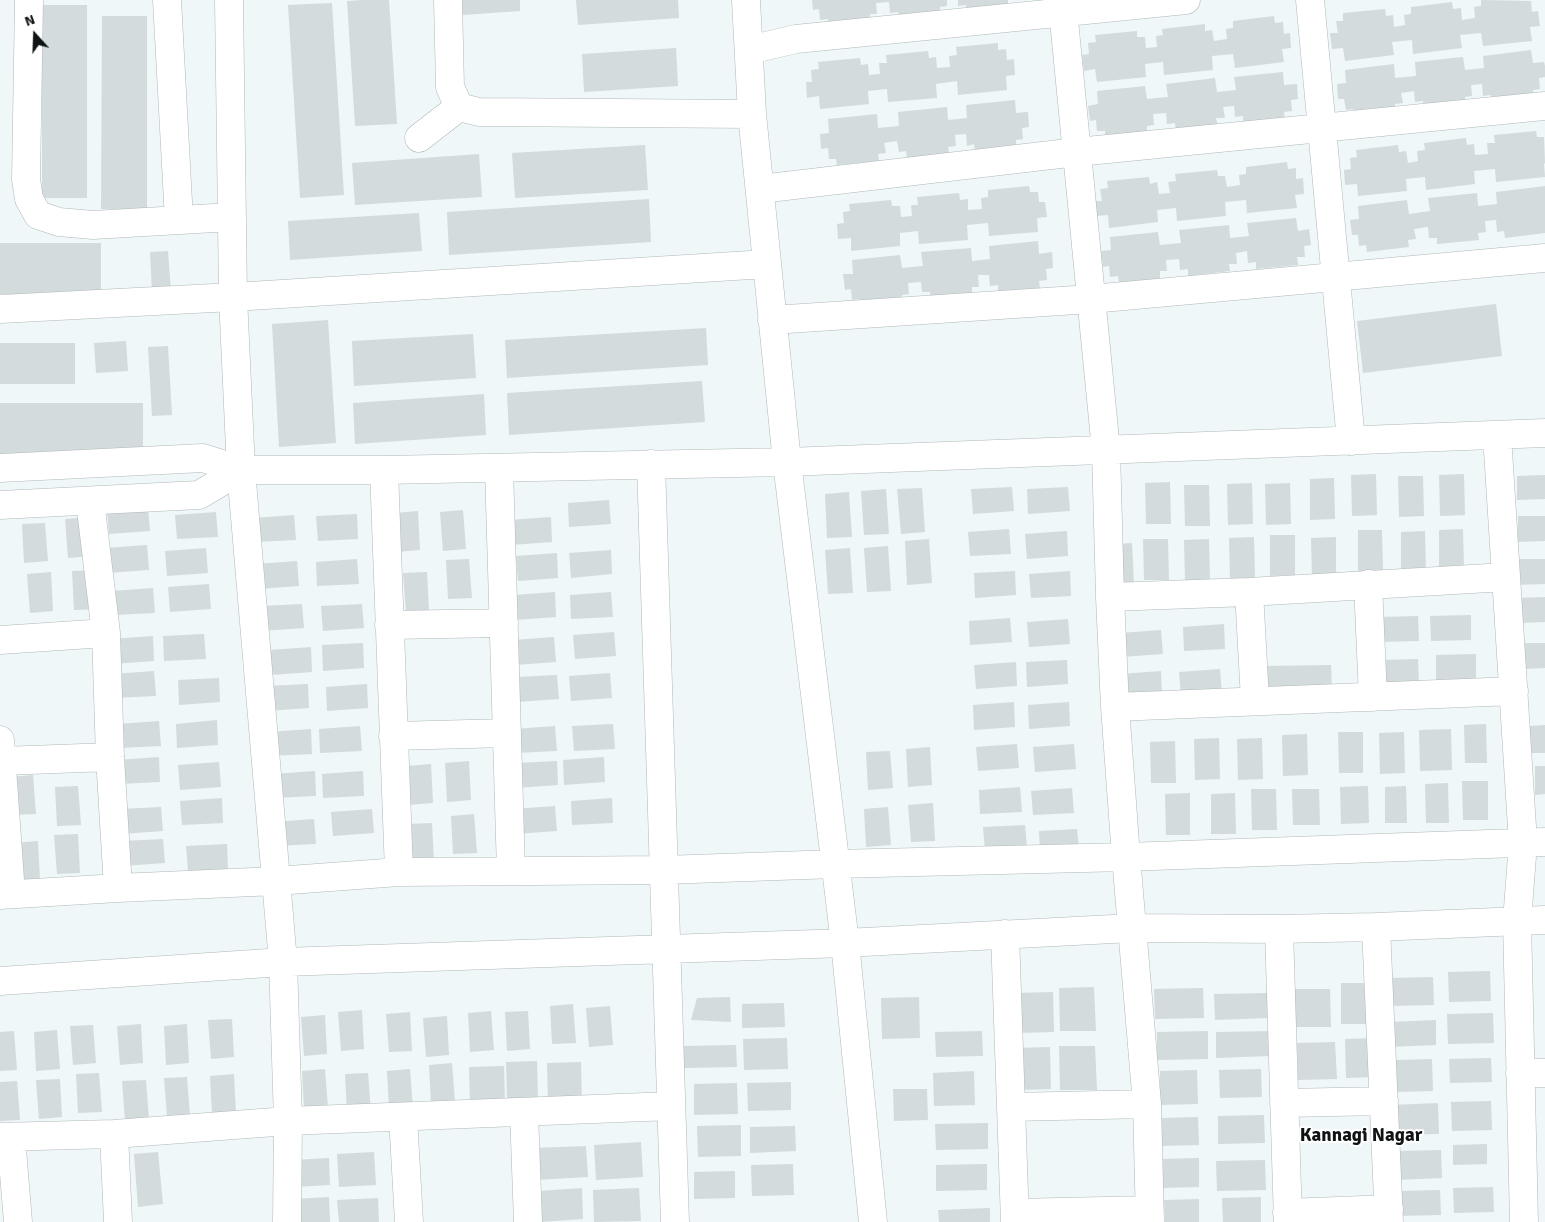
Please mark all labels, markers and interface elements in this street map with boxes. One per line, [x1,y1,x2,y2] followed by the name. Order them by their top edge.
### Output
[10,10,60,60] north arrow
[22,11,37,30] text: N
[1300,1125,1422,1147] district label: Kannagi Nagar

